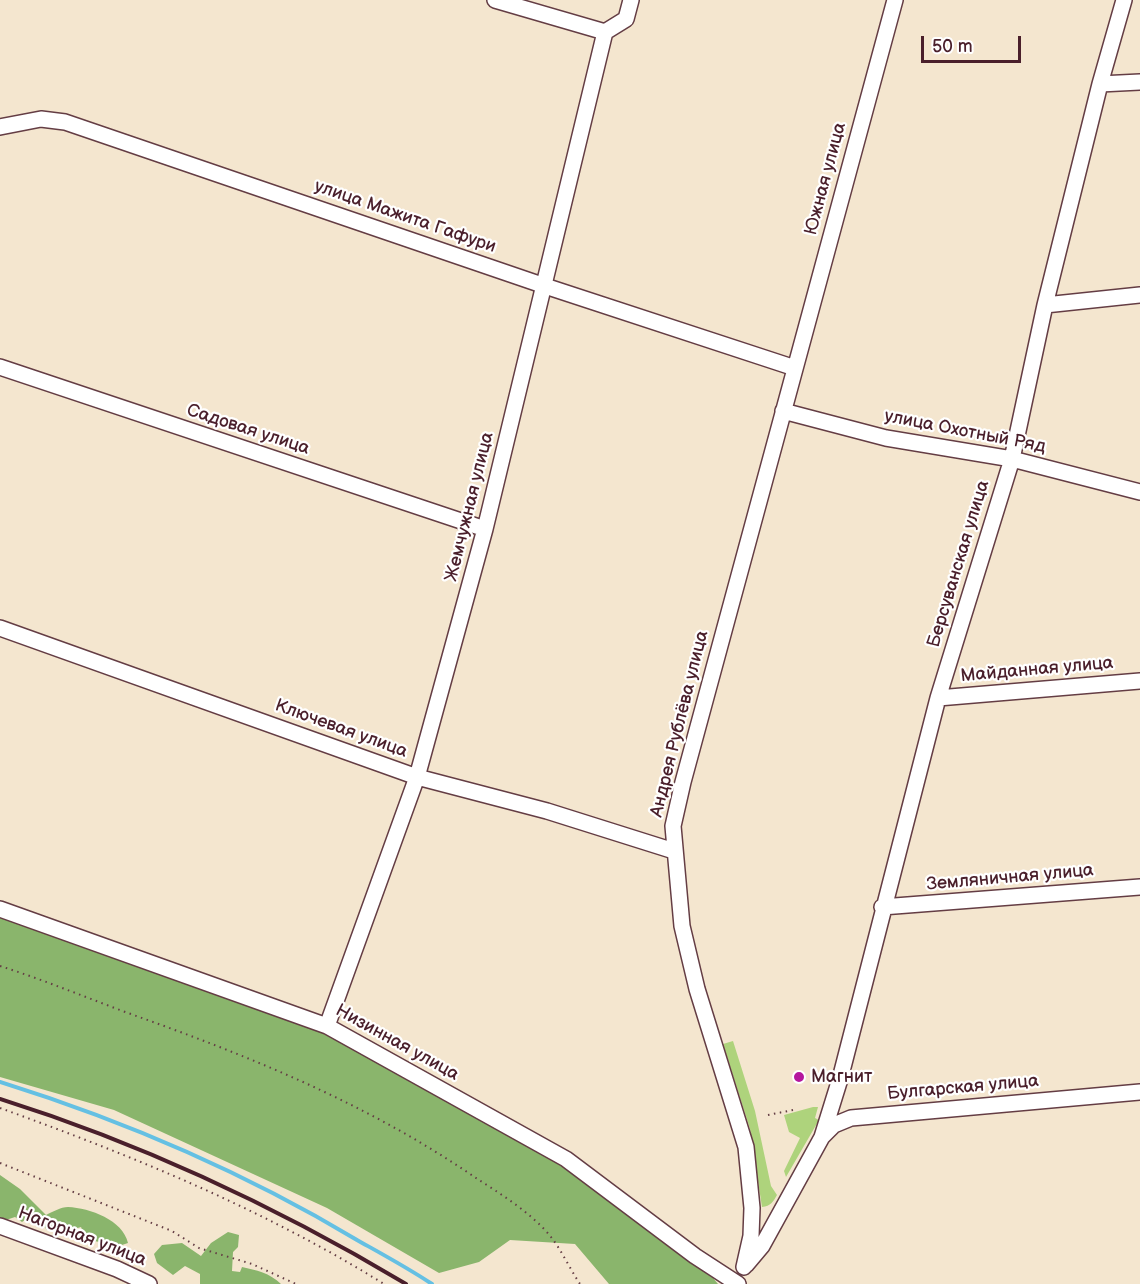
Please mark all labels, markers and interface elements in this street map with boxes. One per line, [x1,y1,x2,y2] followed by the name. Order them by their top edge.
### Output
[924,24,1024,62] scale bar
[932,36,973,57] text: 50 m
[801,120,851,238] street label: Южная улица
[311,176,499,258] street label: улица Мажита Гафури
[184,400,312,460] street label: Садовая улица
[883,406,1047,458] street label: улица Охотный Ряд
[441,430,499,584] street label: Жемчужная улица
[923,478,995,650] street label: Берсуванская улица
[646,629,714,819] street label: Андрея Рублёва улица
[960,653,1114,687] street label: Майданная улица
[272,695,410,763] street label: Ключевая улица
[926,860,1094,896] street label: Земляничная улица
[332,1000,462,1086] street label: Низинная улица
[811,1066,872,1088] place label: Магнит
[792,1070,806,1084] marker: Магнит
[886,1071,1040,1105] street label: Булгарская улица
[15,1203,149,1271] street label: Нагорная улица

